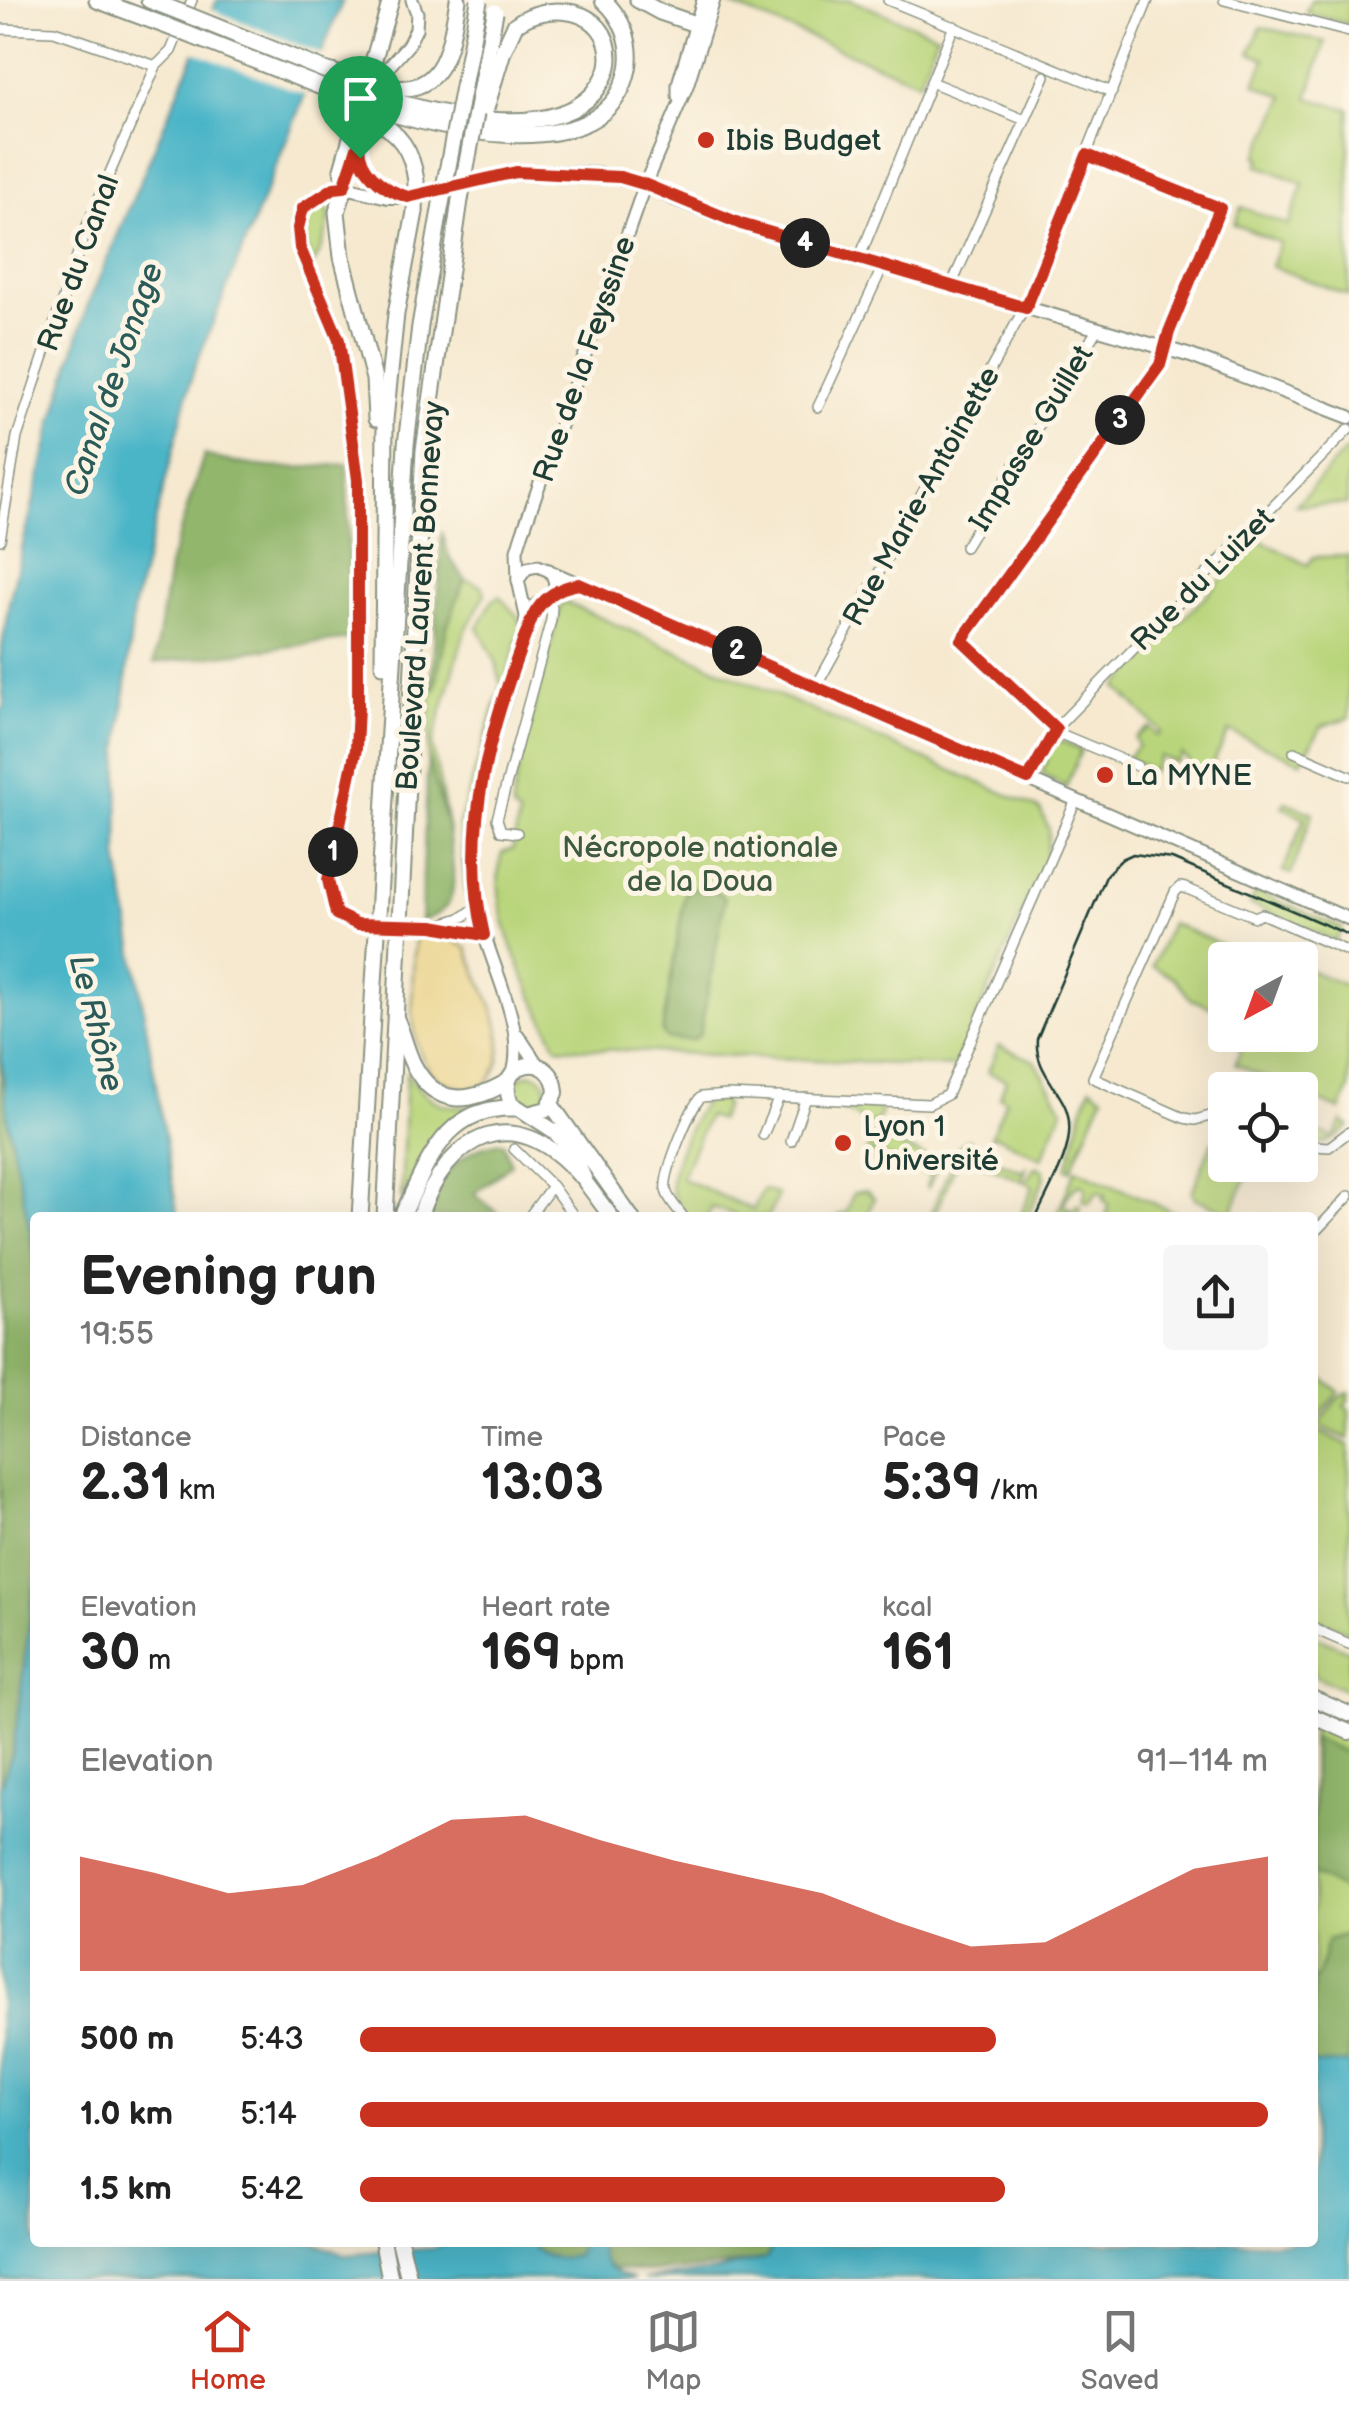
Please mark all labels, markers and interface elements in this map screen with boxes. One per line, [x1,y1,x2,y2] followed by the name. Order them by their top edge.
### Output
[318,56,403,159] pin
[333,71,388,126] icon: arrive
[726,123,881,159] place label: Ibis Budget
[695,129,717,151] marker: Ibis Budget
[30,170,127,356] street label: Rue du Canal
[780,218,830,268] pin: 4
[797,226,813,259] text: 4
[526,232,644,487] street label: Rue de la Feyssine
[56,258,173,501] water label: Canal de Jonage
[962,339,1101,538] street label: Impasse Guillet
[836,361,1008,632] street label: Rue Marie-Antoinette
[1095,395,1145,445] pin: 3
[389,400,453,792] street label: Boulevard Laurent Bonnevay
[1112,403,1128,436] text: 3
[1124,501,1282,659] street label: Rue du Luizet
[712,626,762,676] pin: 2
[729,634,745,667] text: 2
[1125,758,1252,794] place label: La MYNE
[1094,764,1116,786] marker: La MYNE
[308,827,358,877] pin: 1
[562,830,838,900] park label: Nécropole nationale de la Doua
[327,835,339,868] text: 1
[1208,942,1318,1052] north arrow
[1208,942,1318,1182] map controls
[60,951,131,1096] water label: Le Rhône
[1208,1072,1318,1182] button: locate
[863,1109,999,1179] place label: Lyon 1 Université
[832,1132,854,1154] marker: Lyon 1 Université
[80,1244,377,1311] text: Evening run
[1163,1245,1268,1350] button: share
[80,1315,154,1354] text: 19:55
[80,1421,192,1454] text: Distance
[481,1421,543,1454] text: Time
[882,1421,946,1454] text: Pace
[80,1454,171,1514] text: 2.31
[481,1454,604,1514] text: 13:03
[882,1454,981,1514] text: 5:39
[171,1474,216,1507] text: km
[981,1474,1038,1507] text: /km
[80,1591,197,1624] text: Elevation
[481,1591,610,1624] text: Heart rate
[882,1591,932,1624] text: kcal
[80,1624,140,1684] text: 30
[481,1624,562,1684] text: 169
[882,1624,954,1684] text: 161
[140,1644,171,1677] text: m
[562,1644,624,1677] text: bpm
[80,1742,213,1781] text: Elevation
[1137,1742,1268,1781] text: 91–114 m
[80,2020,174,2059] text: 500 m
[240,2020,304,2059] text: 5:43
[80,2095,173,2134] text: 1.0 km
[240,2095,297,2134] text: 5:14
[80,2170,172,2209] text: 1.5 km
[240,2170,303,2209] text: 5:42
[190,2304,266,2397] tab: Home
[645,2304,701,2397] tab: Map
[1081,2304,1159,2397] tab: Saved

